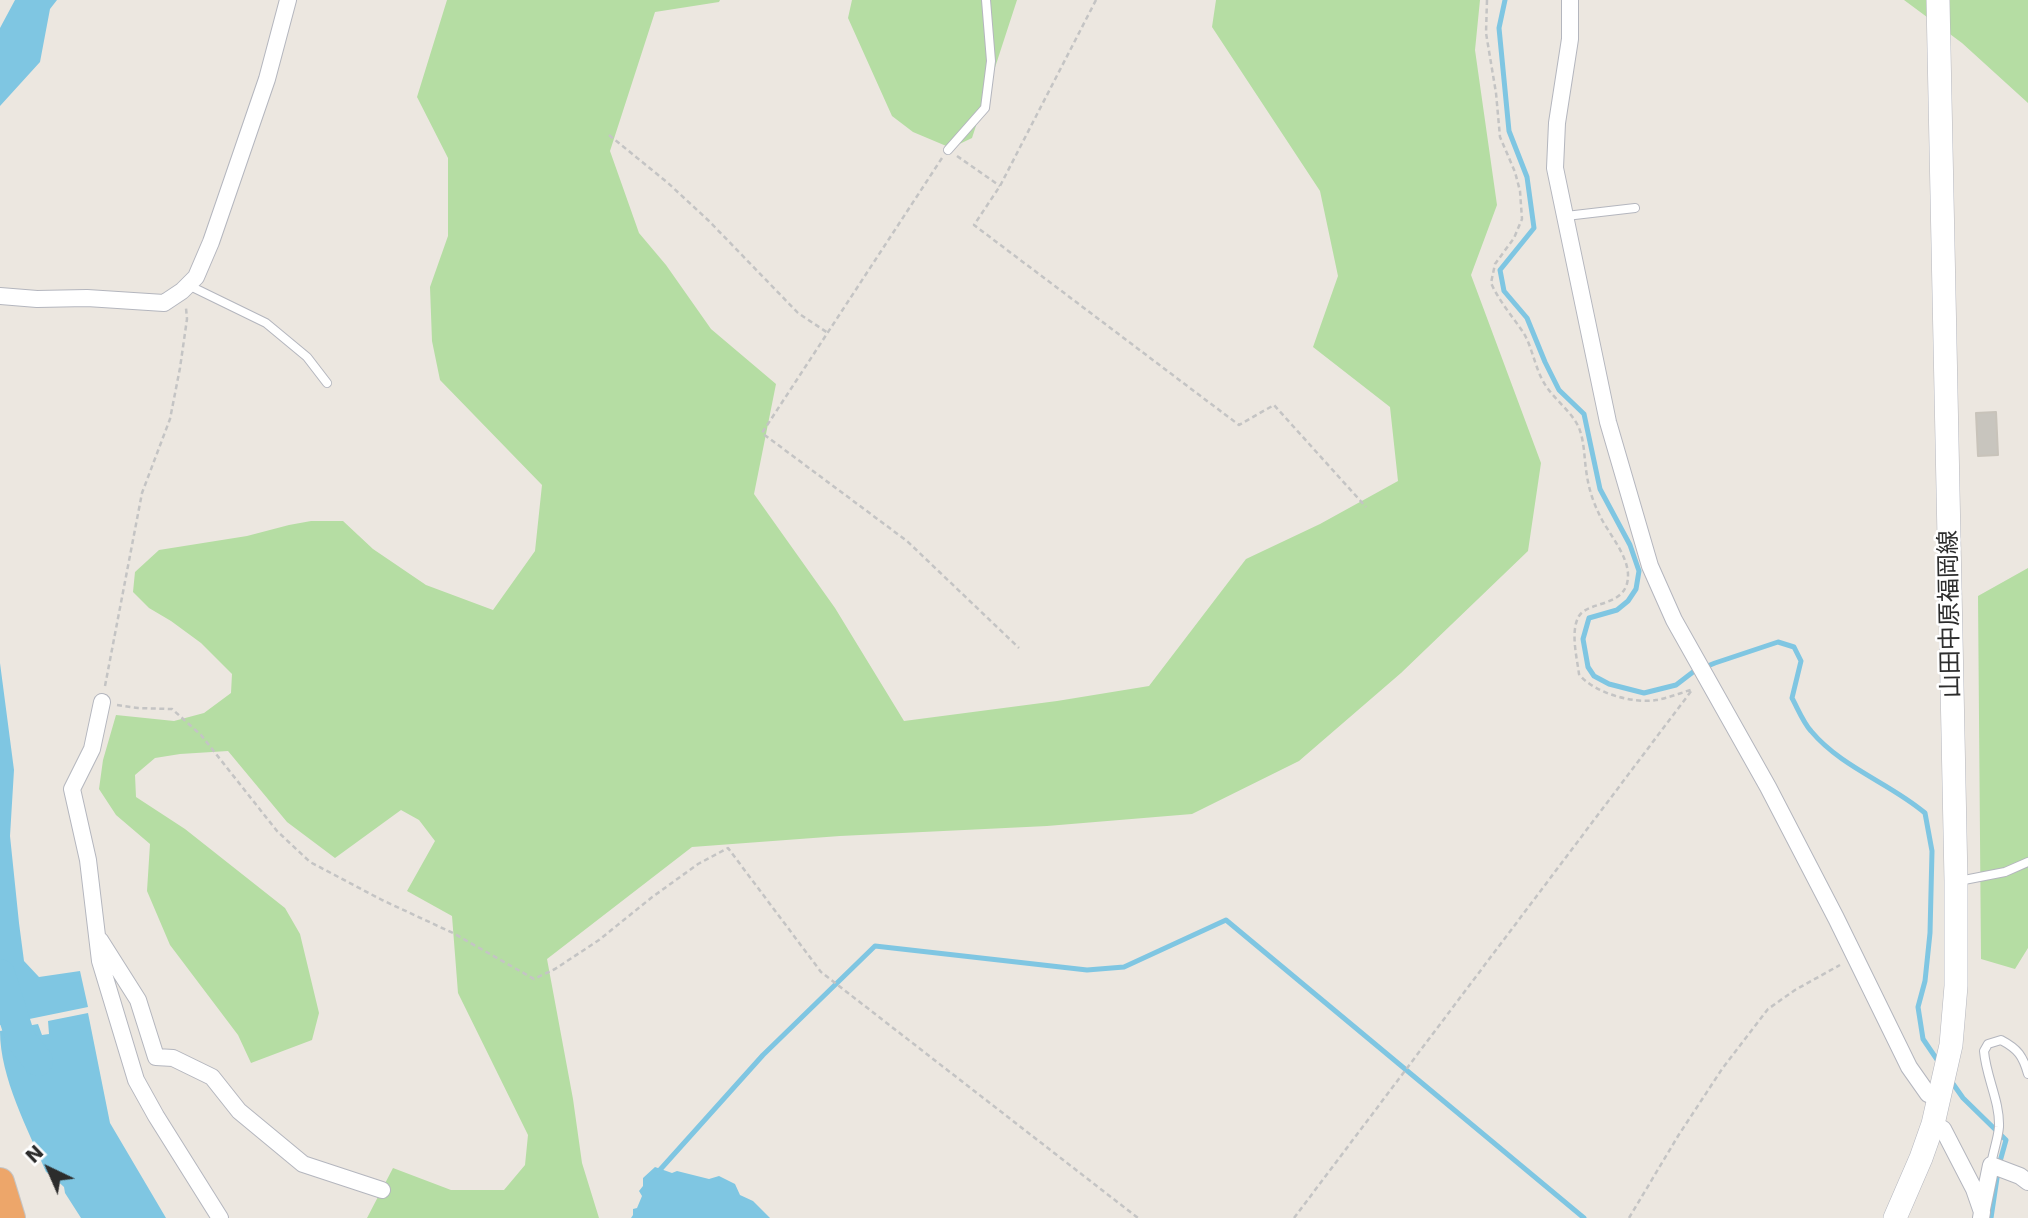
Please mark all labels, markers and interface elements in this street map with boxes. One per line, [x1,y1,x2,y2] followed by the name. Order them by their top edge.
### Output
[1935,530,1967,698] street label: 山田中原福岡線
[14,1134,84,1204] north arrow
[21,1140,48,1167] text: N

